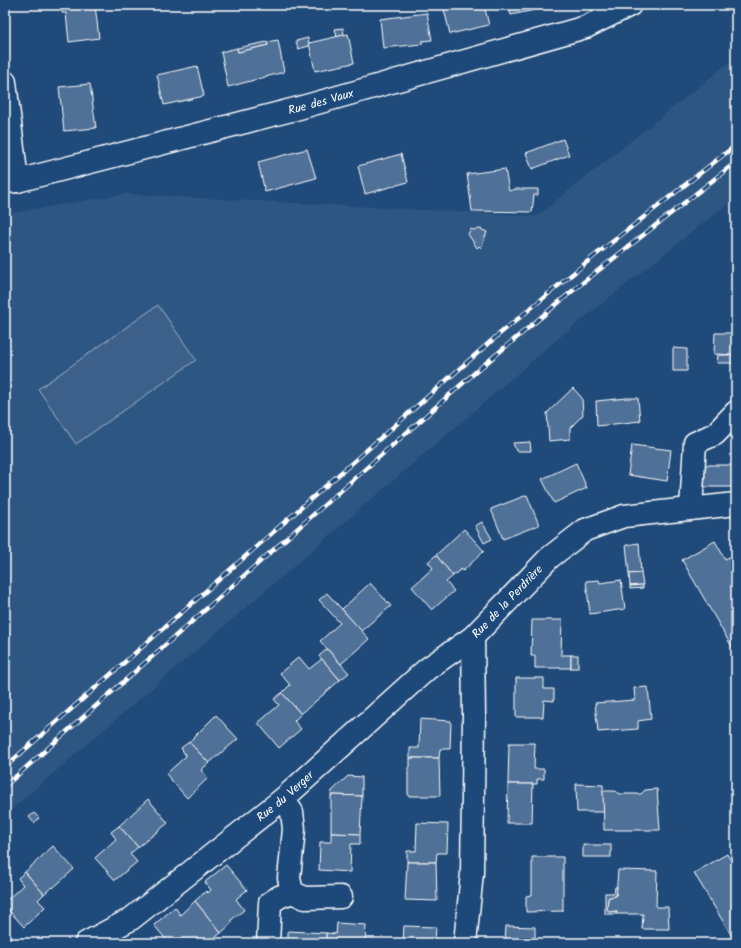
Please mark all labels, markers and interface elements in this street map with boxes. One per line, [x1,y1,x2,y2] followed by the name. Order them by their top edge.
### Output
[286,83,357,120] street label: Rue des Vaux
[467,560,548,643] street label: Rue de la Perdrière
[252,765,319,826] street label: Rue du Verger

